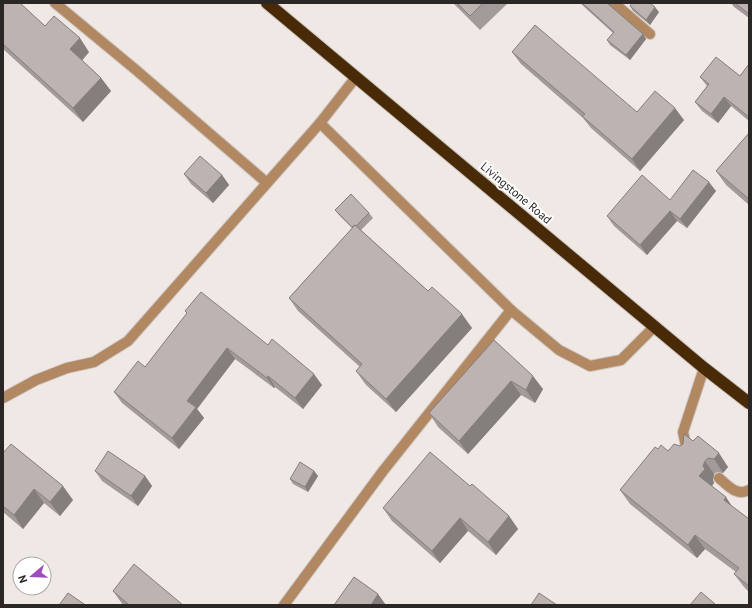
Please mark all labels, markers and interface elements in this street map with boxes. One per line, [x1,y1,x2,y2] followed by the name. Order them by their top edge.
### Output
[478,159,555,227] street label: Livingstone Road
[12,556,52,596] north arrow
[15,574,30,585] text: N

